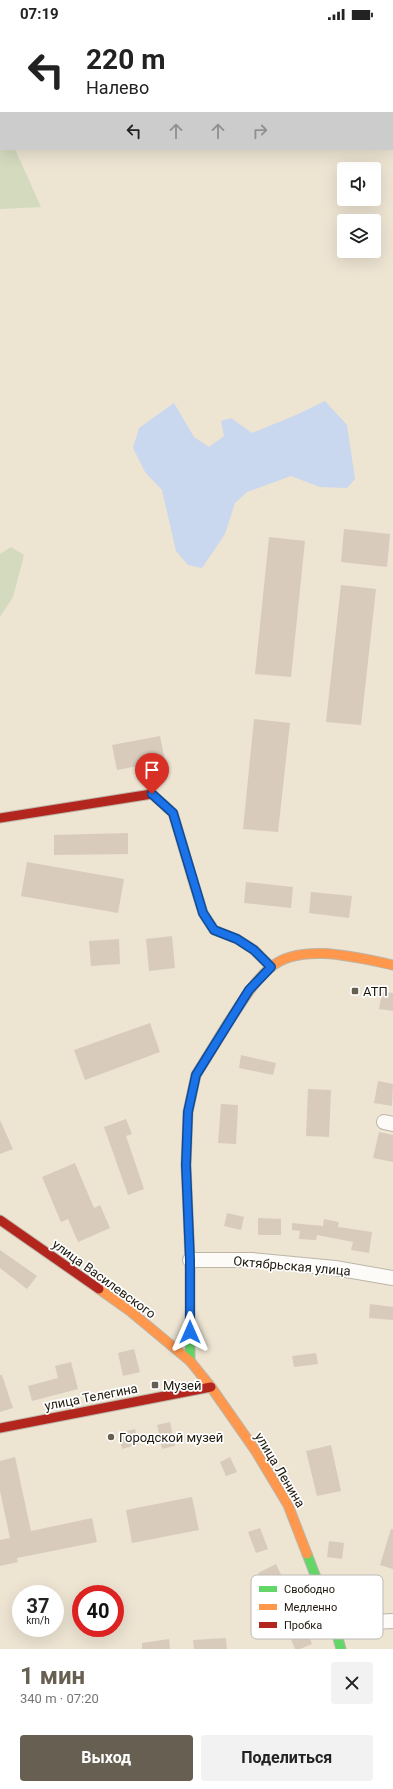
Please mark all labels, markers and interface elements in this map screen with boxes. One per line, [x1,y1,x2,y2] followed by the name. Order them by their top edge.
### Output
[20,5,59,23] text: 07:19
[86,43,165,76] text: 220 m
[20,44,72,96] icon: left
[86,77,149,98] text: Налево
[123,120,145,142] icon: left
[165,120,187,142] icon: ahead
[207,120,229,142] icon: ahead
[249,120,271,142] icon: right
[337,162,381,258] map controls
[337,162,381,206] button: sound
[337,214,381,258] button: layers
[135,753,169,794] pin
[141,759,163,781] icon: arrive
[363,984,388,999] place label: АТП
[350,986,360,996] marker: АТП
[49,1236,159,1322] street label: улица Василевского
[233,1253,351,1279] street label: Октябрьская улица
[169,1311,211,1353] position arrow
[163,1378,202,1393] place label: Музей
[150,1380,160,1390] marker: Музей
[43,1381,139,1413] street label: улица Телегина
[119,1430,223,1445] place label: Городской музей
[252,1430,308,1510] street label: улица Ленина
[106,1432,116,1442] marker: Городской музей
[251,1575,383,1639] legend
[284,1583,335,1596] text: Свободно
[72,1585,124,1637] speed limit sign: 40
[27,1594,49,1618] text: 37
[284,1601,337,1614] text: Медленно
[26,1615,50,1626] text: km/h
[284,1619,322,1632] text: Пробка
[20,1662,85,1690] text: 1 мин
[331,1662,373,1704] button: close
[20,1691,99,1706] text: 340 m · 07:20
[20,1735,193,1781] button: Выход
[201,1735,373,1781] button: Поделиться

